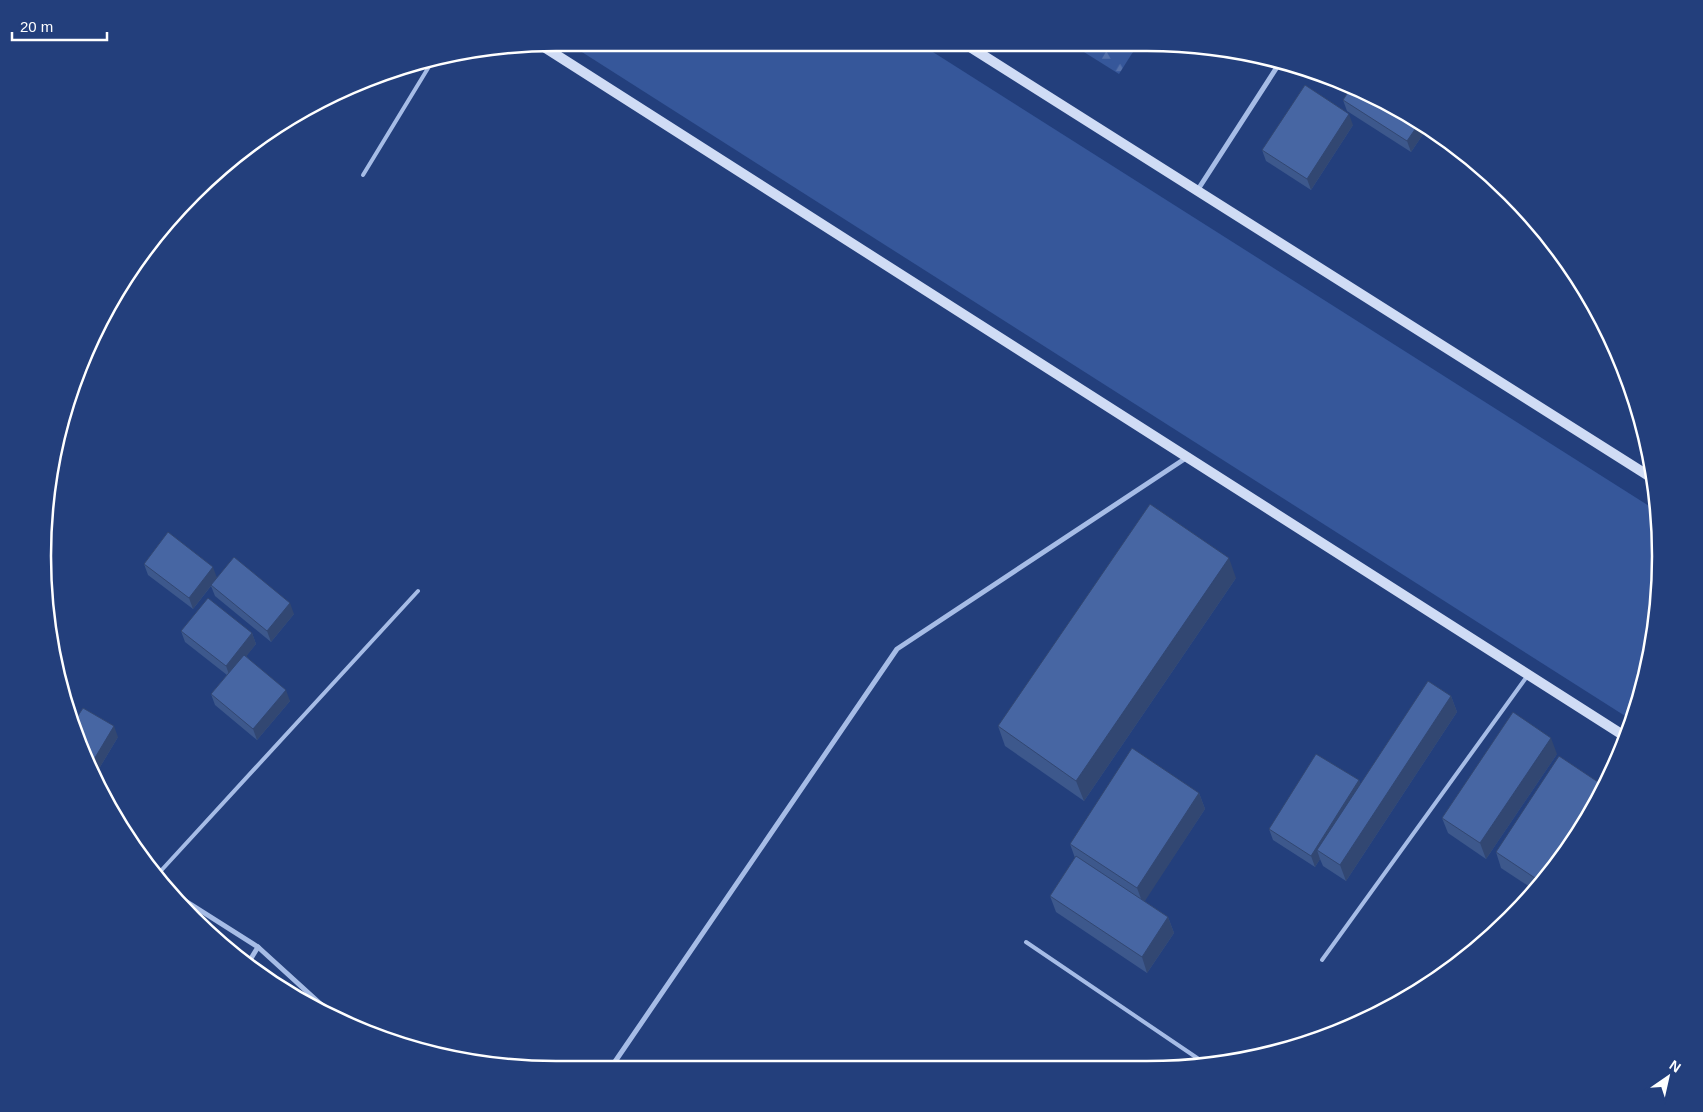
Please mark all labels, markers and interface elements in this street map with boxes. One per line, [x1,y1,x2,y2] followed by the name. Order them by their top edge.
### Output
[12,10,108,42] scale bar
[20,18,53,35] text: 20 m
[1643,1052,1693,1102] north arrow
[1667,1057,1684,1076] text: N

